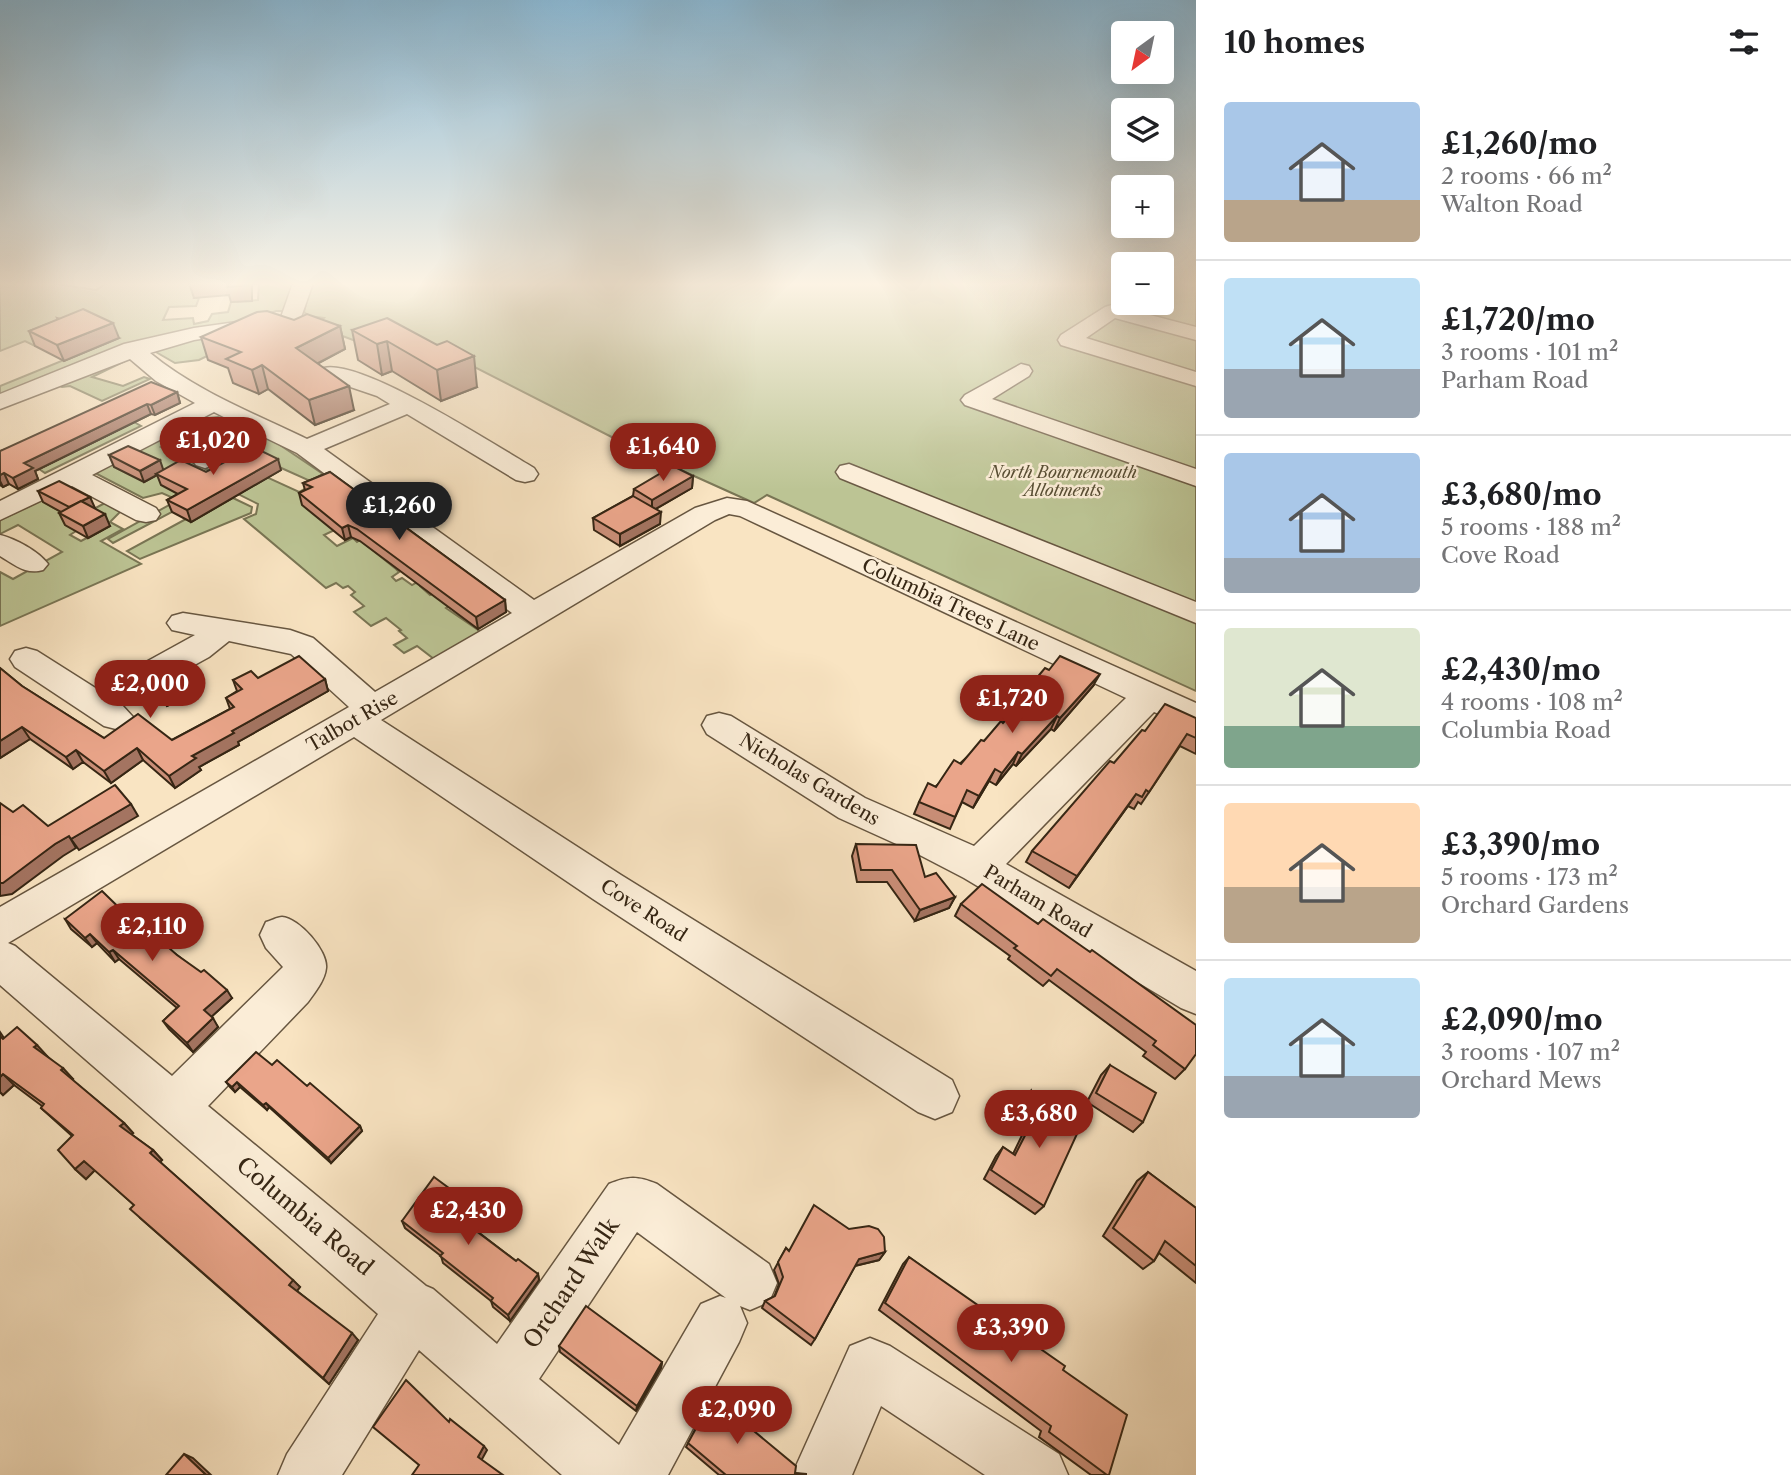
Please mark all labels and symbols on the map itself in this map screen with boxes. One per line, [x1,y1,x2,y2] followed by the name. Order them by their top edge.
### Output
[1111,21,1174,84] north arrow
[156,418,270,477] pin: £1,020
[606,424,720,483] pin: £1,640
[987,462,1137,500] park label: North Bournemouth Allotments
[342,482,456,542] pin: £1,260
[858,553,1043,656] street label: Columbia Trees Lane
[93,660,207,720] pin: £2,000
[955,676,1069,735] pin: £1,720
[303,686,402,757] street label: Talbot Rise
[736,729,884,830] street label: Nicholas Gardens
[980,860,1096,943] street label: Parham Road
[596,874,692,947] street label: Cove Road
[95,904,209,963] pin: £2,110
[982,1090,1096,1150] pin: £3,680
[231,1151,379,1281] street label: Columbia Road
[411,1188,525,1247] pin: £2,430
[517,1211,626,1353] street label: Orchard Walk
[954,1304,1068,1364] pin: £3,390
[680,1386,794,1446] pin: £2,090

